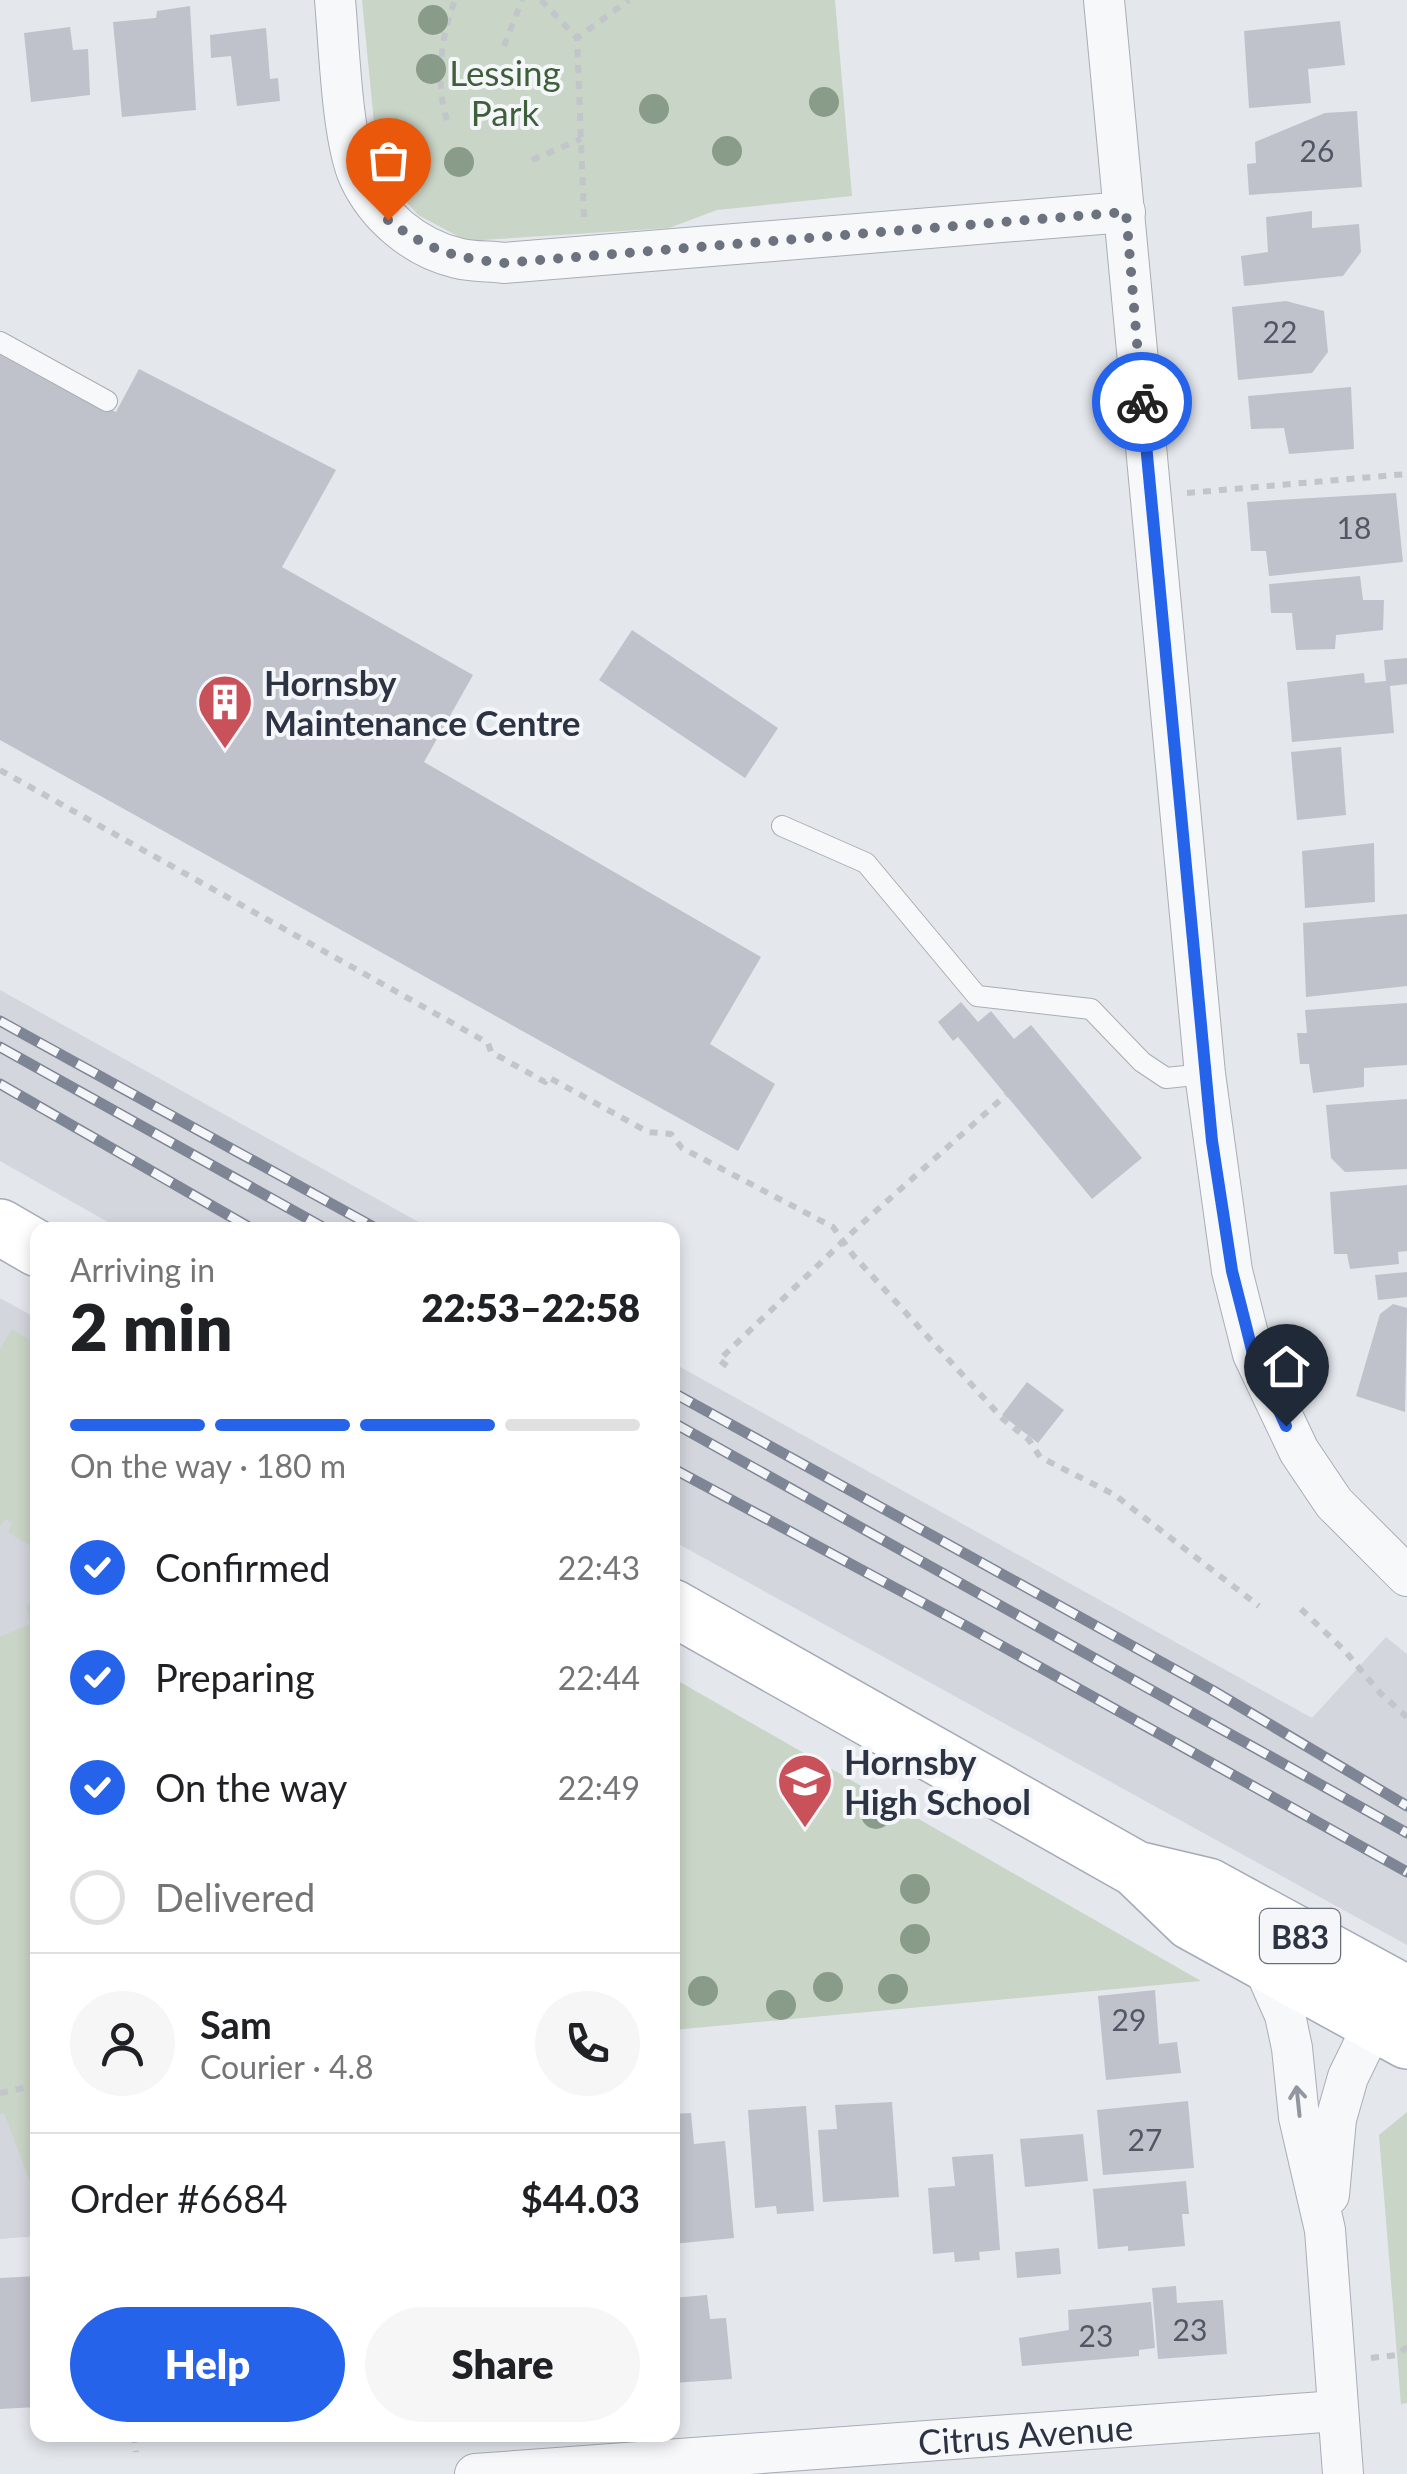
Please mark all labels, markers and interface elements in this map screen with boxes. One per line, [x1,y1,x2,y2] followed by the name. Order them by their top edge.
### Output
[449,51,561,133] park label: Lessing Park
[346,118,431,221] pin
[1300,132,1334,168] house number: 26
[361,133,416,188] icon: bag
[1263,313,1297,349] house number: 22
[1092,352,1192,452] courier
[1115,375,1170,430] icon: bike
[1337,509,1371,545] house number: 18
[264,661,581,743] place label: Hornsby Maintenance Centre
[195,672,255,751] building icon: Hornsby Maintenance Centre
[70,1250,215,1289] text: Arriving in
[421,1284,640,1330] text: 22:53–22:58
[70,1287,232,1365] text: 2 min
[1244,1324,1329,1427] pin
[1259,1339,1314,1394] icon: home
[70,1446,346,1485] text: On the way · 180 m
[70,1540,125,1595] icon: check
[155,1544,331,1590] text: Confirmed
[558,1548,640,1587] text: 22:43
[70,1650,125,1705] icon: check
[155,1654,315,1700] text: Preparing
[558,1658,640,1697] text: 22:44
[844,1740,1031,1822] place label: Hornsby High School
[775,1751,835,1830] school or university icon: Hornsby High School
[70,1760,125,1815] icon: check
[155,1764,347,1810] text: On the way
[558,1768,640,1807] text: 22:49
[155,1874,315,1920] text: Delivered
[1260,1909,1340,1963] road number: B83
[70,1991,175,2096] button: person
[535,1991,640,2096] button: phone
[200,2001,272,2047] text: Sam
[1112,2001,1146,2037] house number: 29
[200,2047,374,2086] text: Courier · 4.8
[1288,2085,1307,2117] one-way arrow
[1128,2121,1162,2157] house number: 27
[70,2175,287,2221] text: Order #6684
[521,2175,640,2221] text: $44.03
[70,2307,345,2422] button: Help
[365,2307,640,2422] button: Share
[1173,2311,1207,2347] house number: 23
[1079,2317,1113,2353] house number: 23
[917,2405,1135,2463] street label: Citrus Avenue

